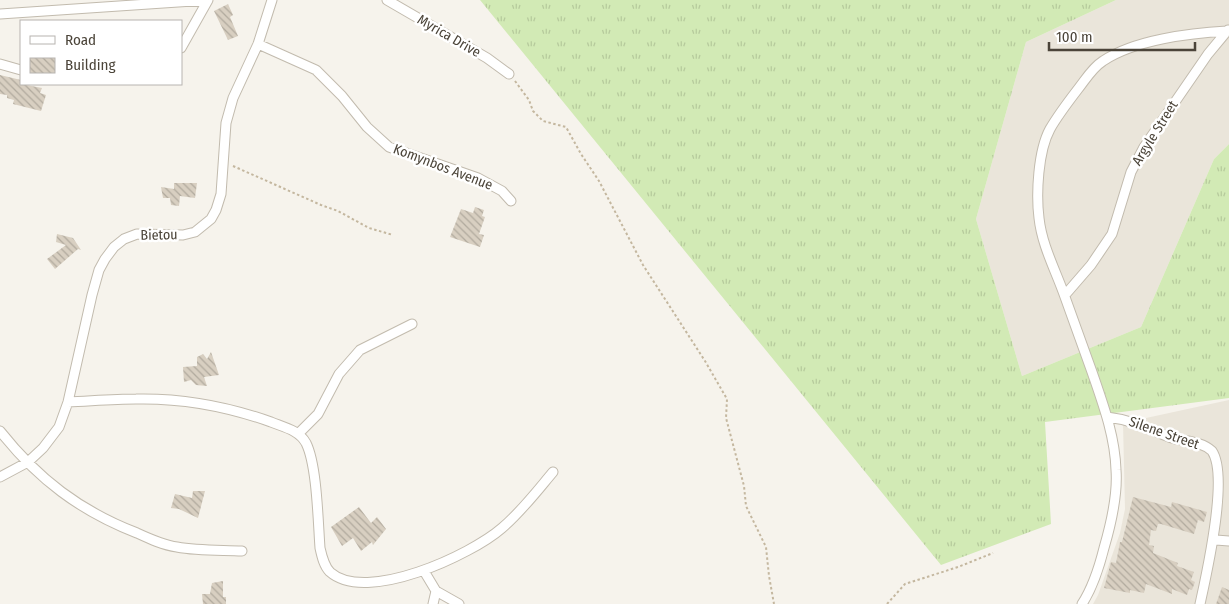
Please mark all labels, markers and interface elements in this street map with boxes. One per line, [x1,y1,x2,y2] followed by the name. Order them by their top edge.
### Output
[414,11,484,61] street label: Myrica Drive
[20,20,182,85] legend
[1049,20,1195,52] scale bar
[1056,28,1093,46] text: 100 m
[65,31,96,49] text: Road
[65,56,116,74] text: Building
[1128,97,1182,169] street label: Argyle Street
[391,140,495,194] street label: Komynbos Avenue
[140,226,178,244] street label: Bietou
[1127,413,1202,453] street label: Silene Street

